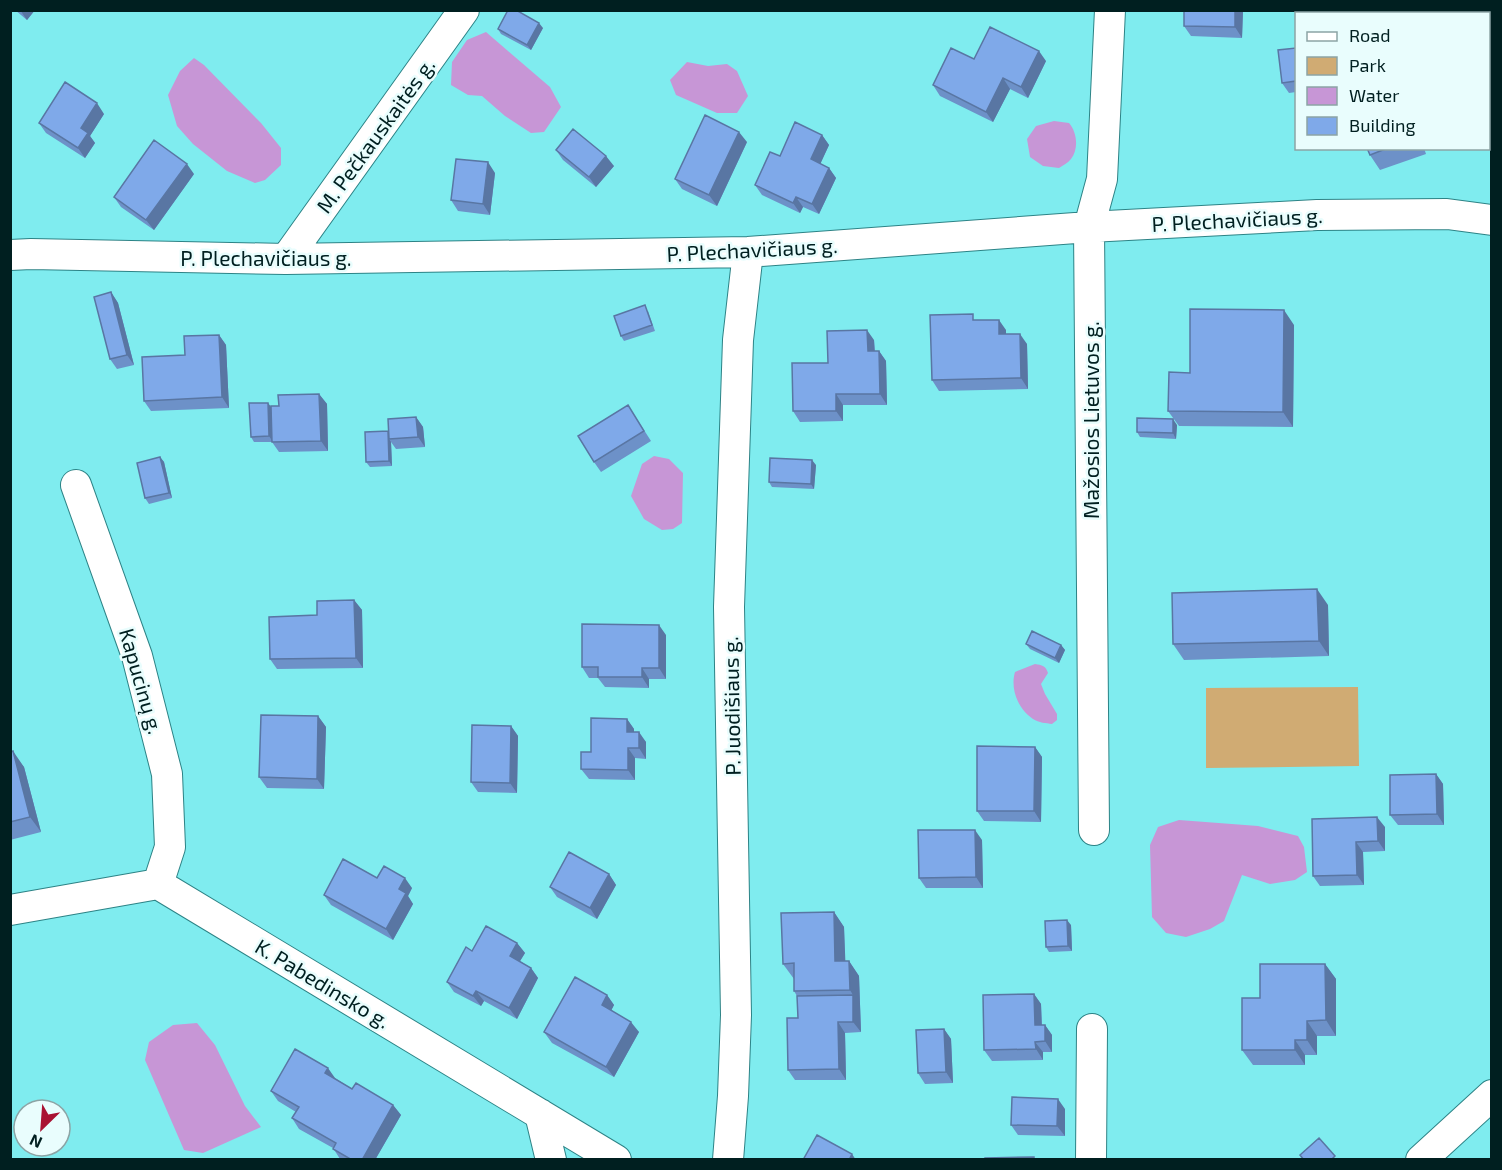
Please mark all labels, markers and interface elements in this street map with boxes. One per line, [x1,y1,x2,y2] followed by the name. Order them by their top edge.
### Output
[1295,12,1490,150] legend
[1349,24,1390,46] text: Road
[310,53,440,217] street label: M. Pečkauskaitės g.
[1349,54,1386,76] text: Park
[1349,84,1399,106] text: Water
[1349,114,1416,136] text: Building
[1151,202,1323,236] street label: P. Plechavičiaus g.
[666,232,838,266] street label: P. Plechavičiaus g.
[180,245,352,270] street label: P. Plechavičiaus g.
[1078,321,1103,519] street label: Mažosios Lietuvos g.
[115,625,169,737] street label: Kapucinų g.
[717,636,745,776] street label: P. Juodišiaus g.
[251,933,395,1033] street label: K. Pabedinsko g.
[12,1098,72,1158] north arrow
[26,1131,45,1153] text: N

